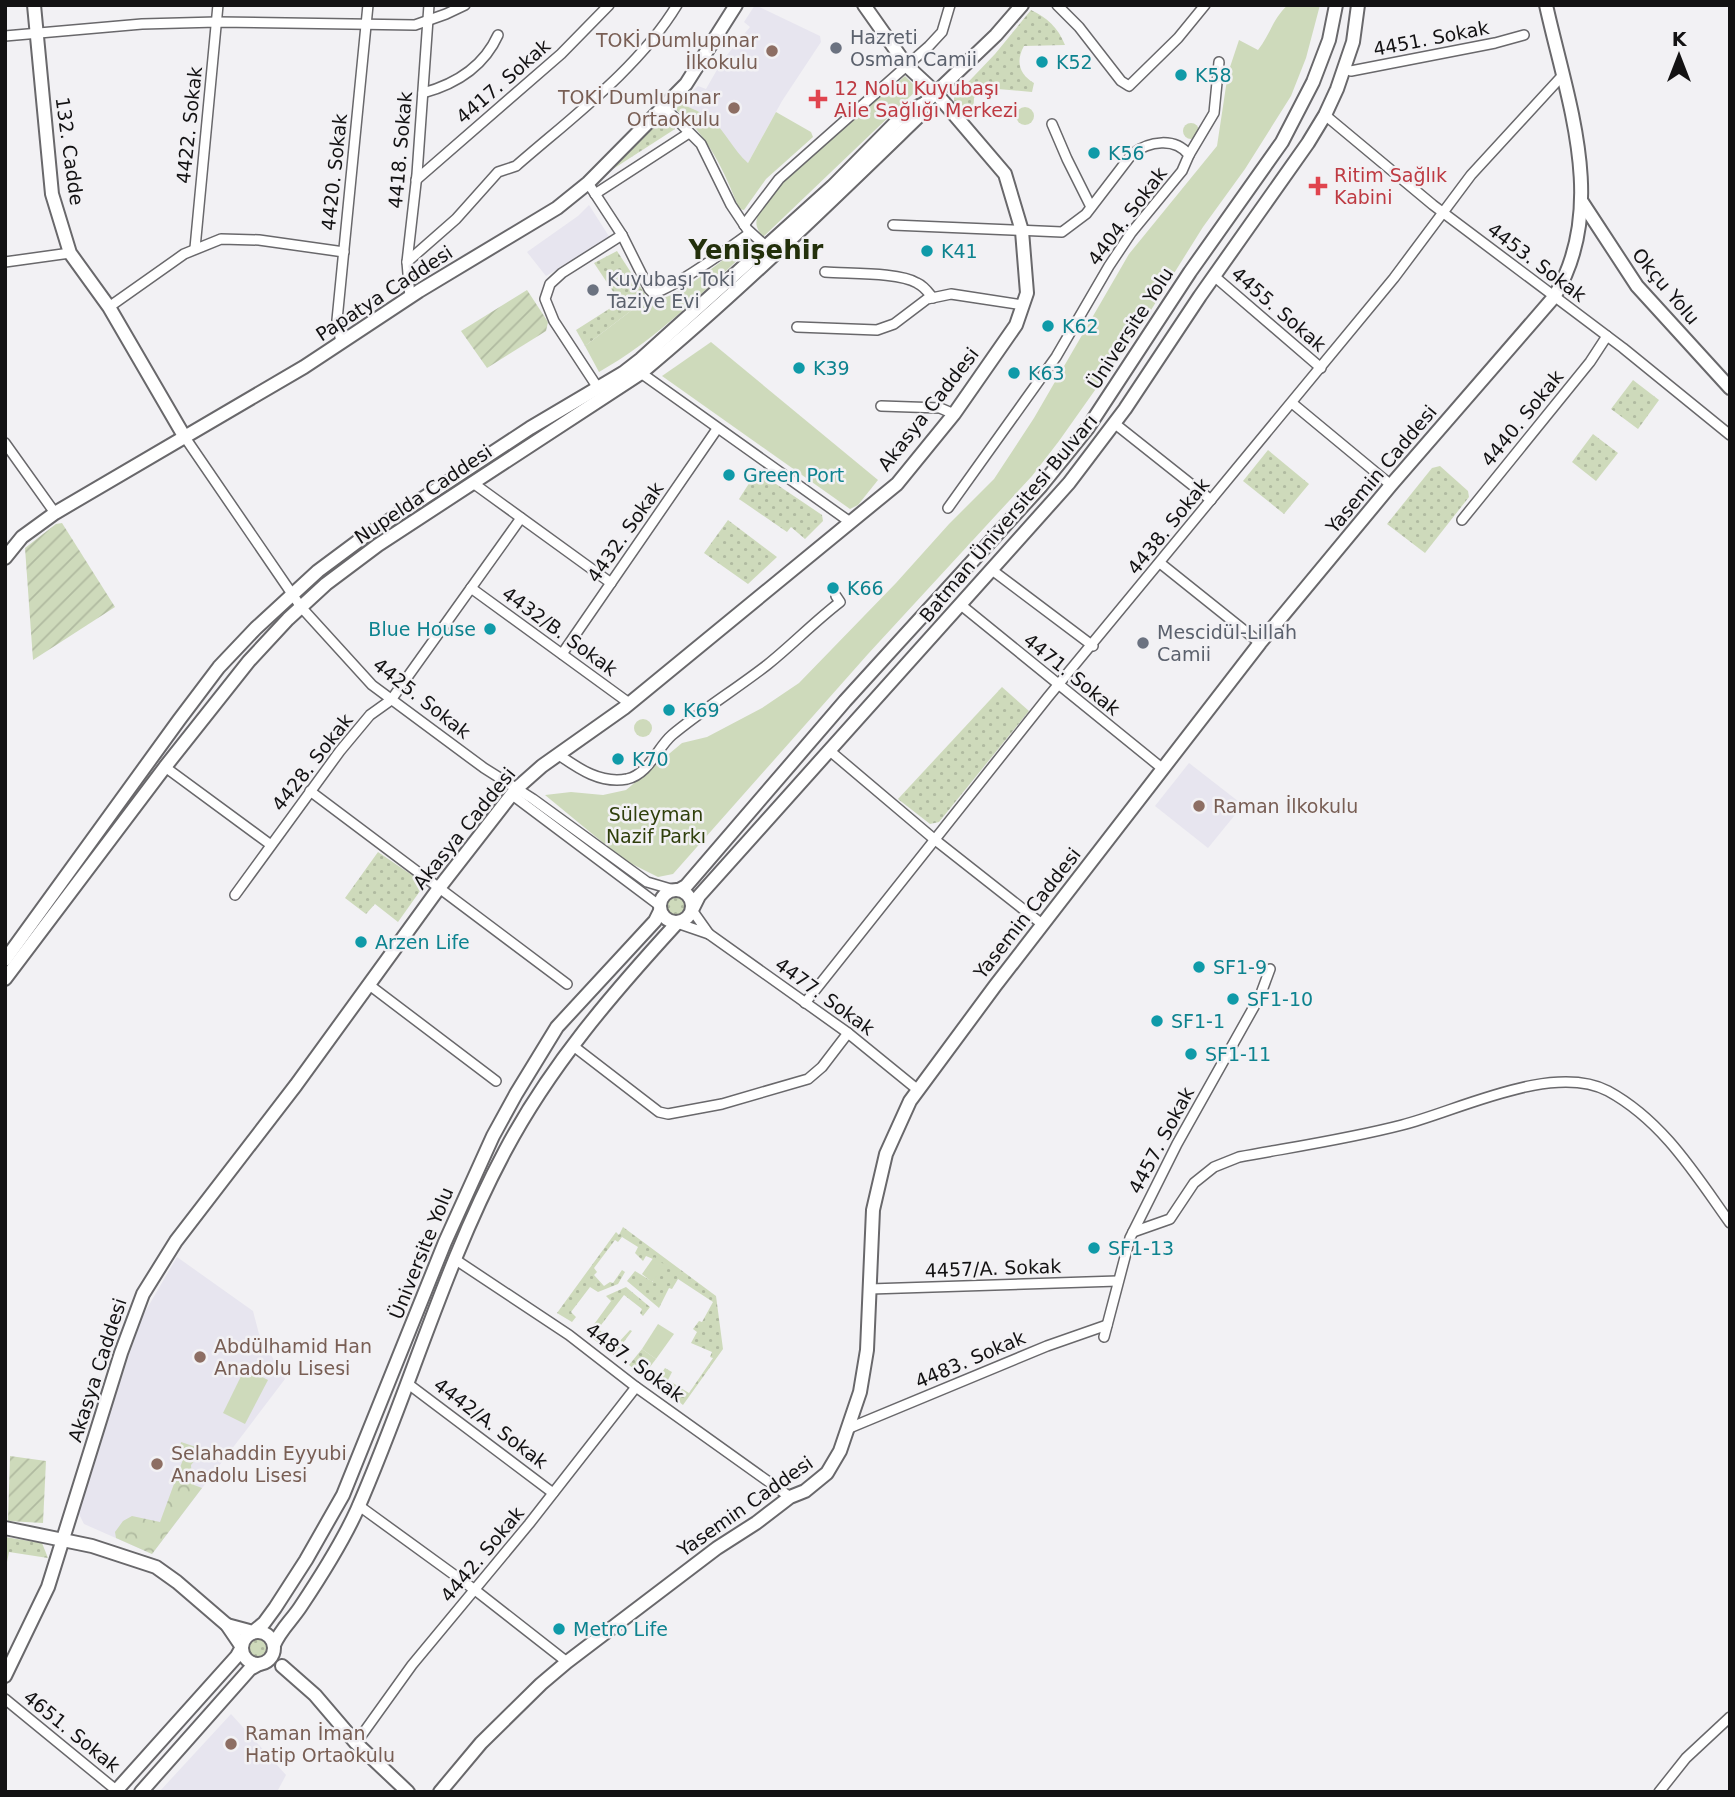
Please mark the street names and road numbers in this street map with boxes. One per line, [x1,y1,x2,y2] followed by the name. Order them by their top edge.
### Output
[1371,16,1491,60] street label: 4451. Sokak
[451,34,555,128] street label: 4417. Sokak
[172,65,206,185] street label: 4422. Sokak
[384,91,416,209] street label: 4418. Sokak
[52,95,88,207] street label: 132. Cadde
[317,112,351,232] street label: 4420. Sokak
[1083,162,1171,270] street label: 4404. Sokak
[1483,218,1591,306] street label: 4453. Sokak
[312,241,456,345] street label: Papatya Caddesi
[1628,243,1704,329] street label: Okçu Yolu
[1227,262,1331,356] street label: 4455. Sokak
[1083,263,1177,393] street label: Üniversite Yolu
[873,343,983,475] street label: Akasya Caddesi
[1476,365,1568,471] street label: 4440. Sokak
[1321,401,1441,538] street label: Yasemin Caddesi
[915,410,1101,626] street label: Batman Üniversitesi Bulvarı
[350,440,496,548] street label: Nupelda Caddesi
[1122,473,1214,579] street label: 4438. Sokak
[582,478,668,586] street label: 4432. Sokak
[498,582,622,680] street label: 4432/B. Sokak
[1019,628,1125,720] street label: 4471. Sokak
[369,653,475,743] street label: 4425. Sokak
[267,709,357,815] street label: 4428. Sokak
[408,763,520,893] street label: Akasya Caddesi
[968,843,1085,984] street label: Yasemin Caddesi
[771,953,879,1039] street label: 4477. Sokak
[1124,1083,1198,1197] street label: 4457. Sokak
[385,1184,457,1322] street label: Üniversite Yolu
[924,1255,1062,1281] street label: 4457/A. Sokak
[63,1295,131,1445] street label: Akasya Caddesi
[581,1318,689,1406] street label: 4487. Sokak
[912,1326,1028,1392] street label: 4483. Sokak
[430,1373,552,1473] street label: 4442/A. Sokak
[672,1451,817,1561] street label: Yasemin Caddesi
[436,1502,528,1606] street label: 4442. Sokak
[19,1685,125,1777] street label: 4651. Sokak

